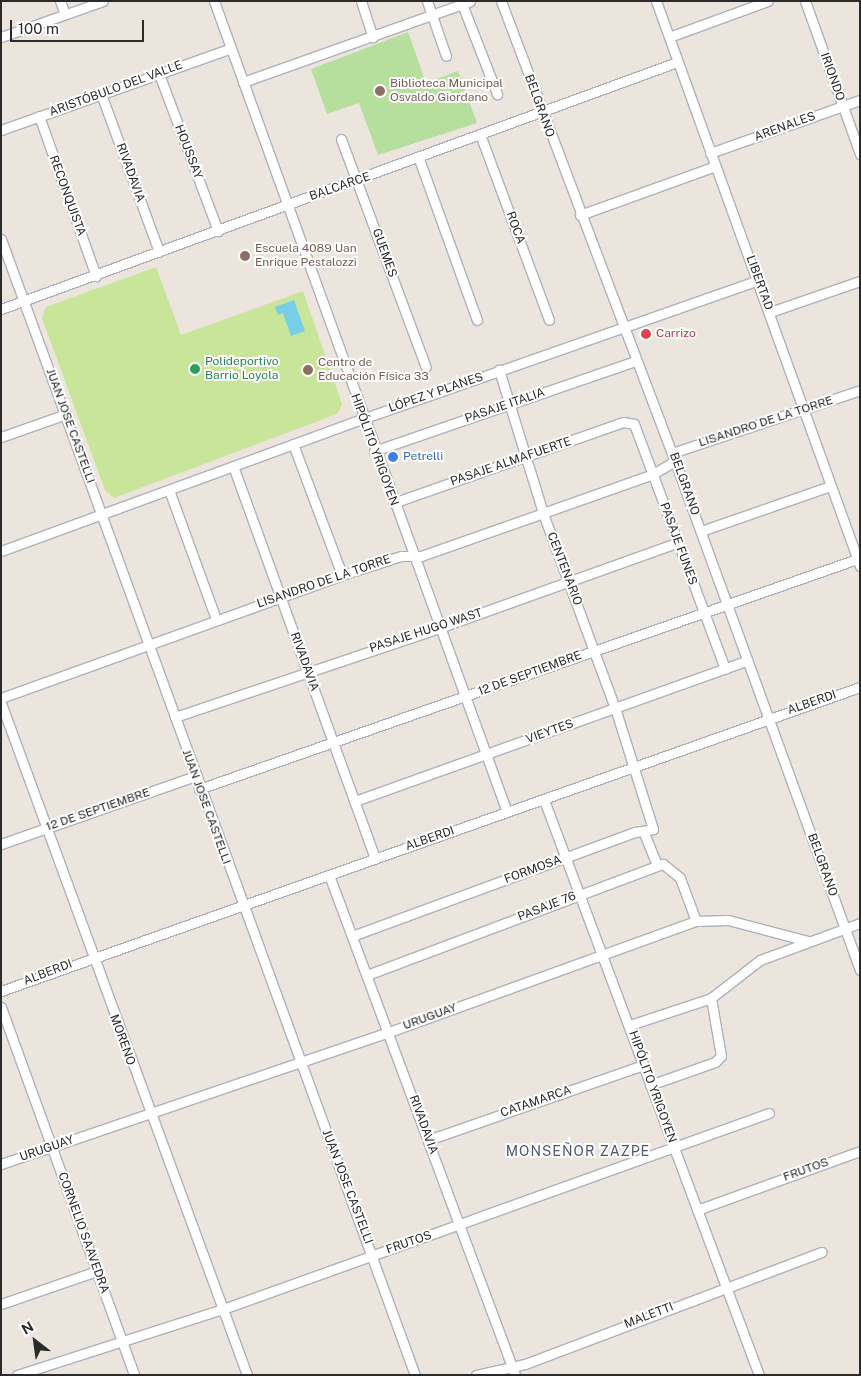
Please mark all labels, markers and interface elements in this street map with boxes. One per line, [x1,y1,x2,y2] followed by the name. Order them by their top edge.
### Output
[12,10,146,42] scale bar
[18,20,59,37] text: 100 m
[817,51,847,103] street label: IRIONDO
[47,58,185,120] street label: ARISTÓBULO DEL VALLE
[521,73,557,139] street label: BELGRANO
[390,77,503,105] place label: Biblioteca Municipal Osvaldo Giordano
[374,85,386,97] marker: Biblioteca Municipal Osvaldo Giordano
[752,109,818,145] street label: ARENALES
[171,123,205,181] street label: HOUSSAY
[113,141,147,205] street label: RIVADAVIA
[46,154,88,238] street label: RECONQUISTA
[308,170,372,204] street label: BALCARCE
[503,210,527,246] street label: ROCA
[369,227,399,279] street label: GUEMES
[255,242,357,270] place label: Escuela 4089 Uan Enrique Pestalozzi
[239,250,251,262] marker: Escuela 4089 Uan Enrique Pestalozzi
[743,254,775,312] street label: LIBERTAD
[656,327,696,341] place label: Carrizo
[640,328,652,340] marker: Carrizo
[205,355,279,383] place label: Polideportivo Barrio Loyola
[318,356,429,384] place label: Centro de Educación Física 33
[189,363,201,375] marker: Polideportivo Barrio Loyola
[302,364,314,376] marker: Centro de Educación Física 33
[43,367,97,485] street label: JUAN JOSE CASTELLI
[387,370,485,416] street label: LÓPEZ Y PLANES
[463,386,547,426] street label: PASAJE ITALIA
[347,392,401,508] street label: HIPÓLITO YRIGOYEN
[697,393,835,451] street label: LISANDRO DE LA TORRE
[449,435,573,489] street label: PASAJE ALMAFUERTE
[403,450,443,464] place label: Petrelli
[387,451,399,463] marker: Petrelli
[666,451,702,517] street label: BELGRANO
[656,501,700,587] street label: PASAJE FUNES
[543,530,585,608] street label: CENTENARIO
[255,552,393,612] street label: LISANDRO DE LA TORRE
[368,606,484,656] street label: PASAJE HUGO WAST
[287,630,321,694] street label: RIVADAVIA
[476,649,584,699] street label: 12 DE SEPTIEMBRE
[786,688,838,718] street label: ALBERDI
[524,717,576,747] street label: VIEYTES
[179,748,233,866] street label: JUAN JOSE CASTELLI
[44,785,152,835] street label: 12 DE SEPTIEMBRE
[404,824,456,854] street label: ALBERDI
[804,832,840,898] street label: BELGRANO
[502,853,564,887] street label: FORMOSA
[516,889,578,925] street label: PASAJE 76
[22,957,74,989] street label: ALBERDI
[401,1001,459,1033] street label: URUGUAY
[106,1013,138,1067] street label: MORENO
[625,1029,679,1145] street label: HIPÓLITO YRIGOYEN
[499,1083,573,1121] street label: CATAMARCA
[406,1093,440,1157] street label: RIVADAVIA
[319,1128,375,1246] street label: JUAN JOSE CASTELLI
[18,1133,76,1165] street label: URUGUAY
[504,1143,652,1159] district label: MONSEÑOR ZAZPE
[781,1155,831,1185] street label: FRUTOS
[54,1170,112,1296] street label: CORNELIO SAAVEDRA
[384,1228,434,1258] street label: FRUTOS
[622,1300,676,1332] street label: MALETTI
[10,1316,60,1366] north arrow
[19,1318,36,1338] text: N

